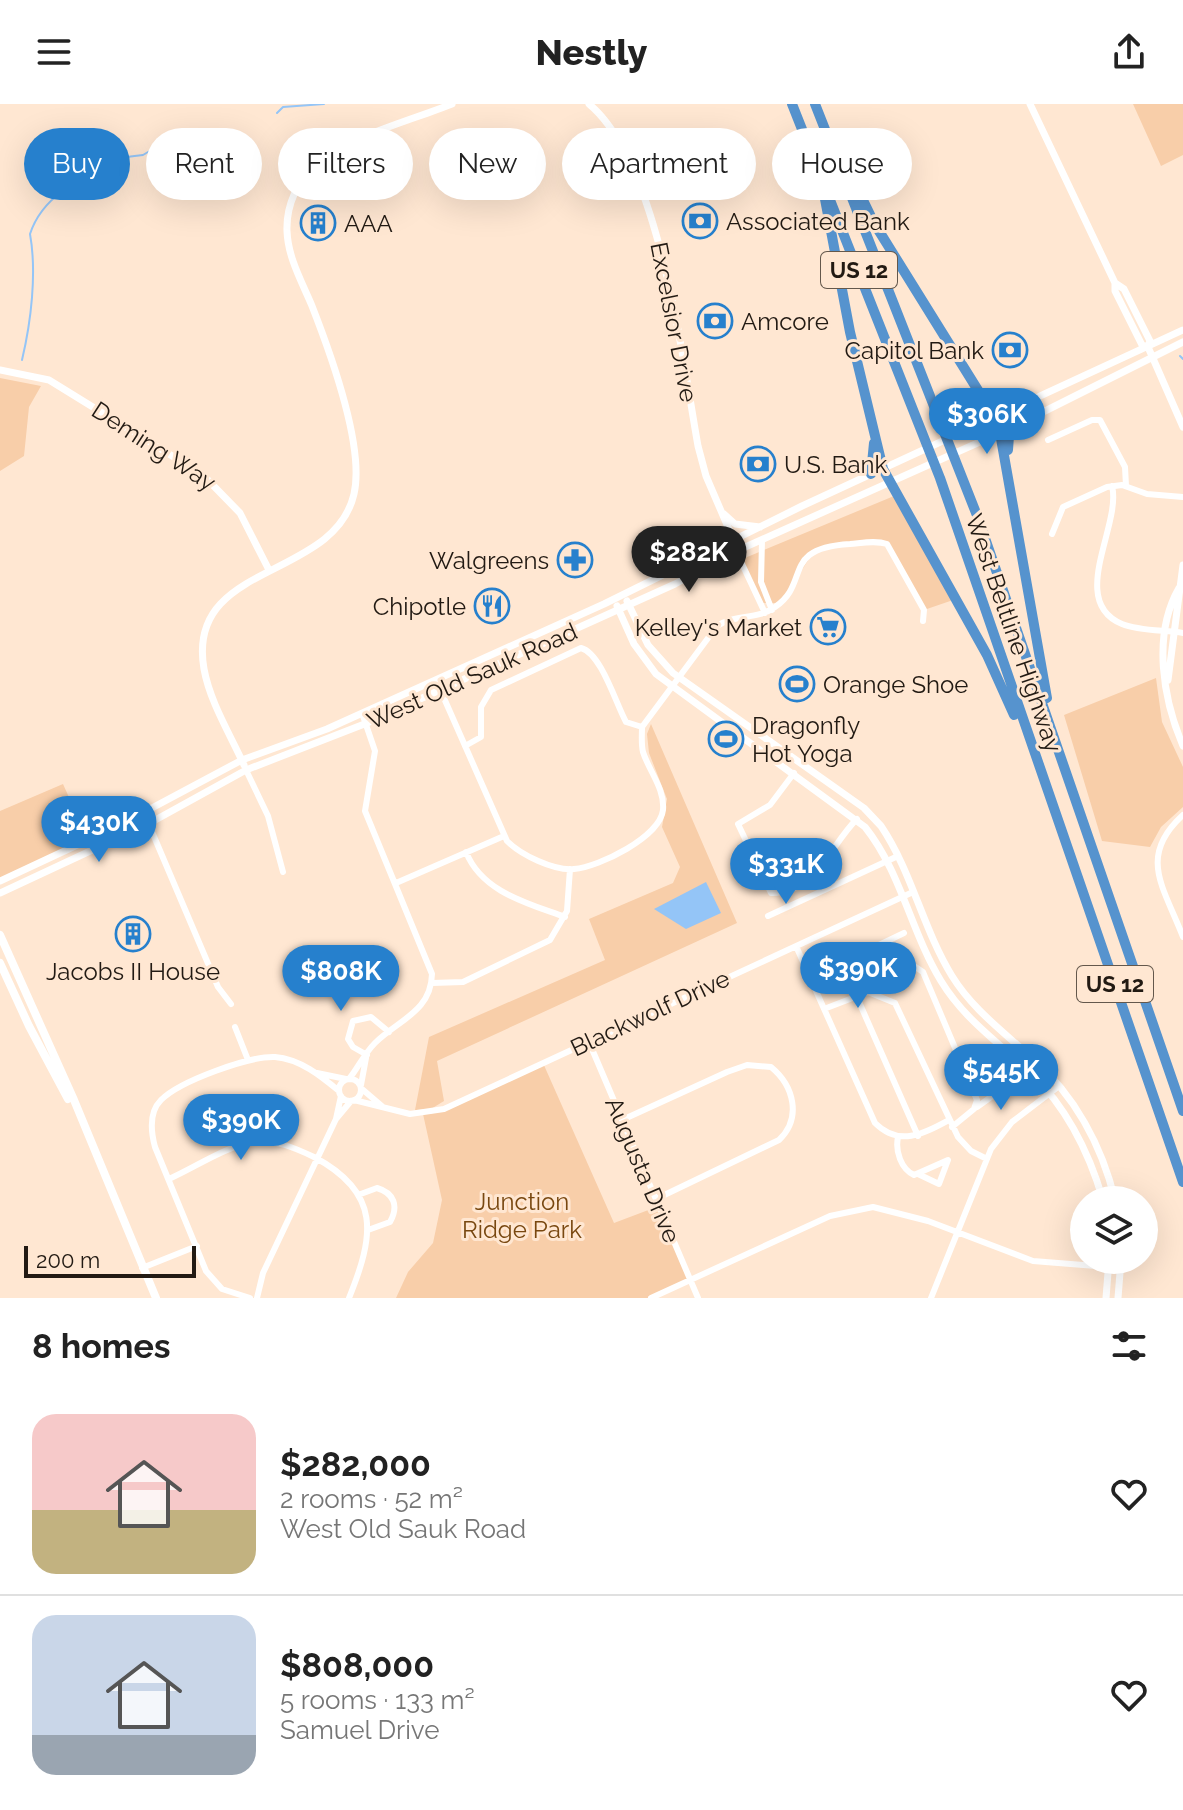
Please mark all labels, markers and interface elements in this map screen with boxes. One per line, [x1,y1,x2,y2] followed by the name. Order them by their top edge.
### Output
[32,30,76,74] icon: menu
[1107,30,1151,74] icon: share
[536,31,647,73] text: Nestly
[24,128,130,200] chip: Buy
[146,128,262,200] chip: Rent
[278,128,413,200] chip: Filters
[429,128,546,200] chip: New
[562,128,756,200] chip: Apartment
[772,128,912,200] chip: House
[681,202,719,240] bank icon: Associated Bank
[299,204,337,242] building icon: AAA
[726,207,910,236] place label: Associated Bank
[344,209,393,238] place label: AAA
[644,240,704,404] street label: Excelsior Drive
[821,252,897,288] road number: US 12
[696,302,734,340] bank icon: Amcore
[741,307,829,336] place label: Amcore
[991,331,1029,369] bank icon: Capitol Bank
[845,336,984,365] place label: Capitol Bank
[931,388,1043,456] pin: $306K
[86,395,222,497] street label: Deming Way
[947,399,1027,429] text: $306K
[739,445,777,483] bank icon: U.S. Bank
[784,450,888,479] place label: U.S. Bank
[960,510,1068,756] street label: West Beltline Highway
[633,526,745,594] pin: $282K
[650,537,728,567] text: $282K
[556,541,594,579] pharmacy icon: Walgreens
[429,546,549,575] place label: Walgreens
[473,587,511,625] restaurant icon: Chipotle
[373,592,466,621] place label: Chipotle
[809,608,847,646] supermarket icon: Kelley's Market
[635,613,802,642] place label: Kelley's Market
[362,617,582,735] street label: West Old Sauk Road
[778,665,816,703] sports icon: Orange Shoe
[823,670,968,699] place label: Orange Shoe
[752,711,860,768] place label: Dragonfly Hot Yoga
[707,720,745,758] sports icon: Dragonfly Hot Yoga
[43,796,155,864] pin: $430K
[59,807,139,837] text: $430K
[730,838,842,906] pin: $331K
[748,849,824,879] text: $331K
[114,915,152,953] building icon: Jacobs II House
[802,942,914,1010] pin: $390K
[285,945,397,1013] pin: $808K
[818,953,898,983] text: $390K
[300,956,382,986] text: $808K
[46,957,220,986] place label: Jacobs II House
[566,963,734,1063] street label: Blackwolf Drive
[1077,966,1153,1002] road number: US 12
[945,1044,1057,1112] pin: $545K
[962,1055,1040,1085] text: $545K
[599,1093,687,1247] street label: Augusta Drive
[185,1094,297,1162] pin: $390K
[201,1105,281,1135] text: $390K
[1070,1186,1158,1274] map controls
[1070,1186,1158,1274] button: layers
[462,1187,582,1244] park label: Junction Ridge Park
[24,1242,196,1278] scale bar
[36,1247,100,1273] text: 200 m
[1107,1324,1151,1368] icon: filters
[32,1326,171,1366] text: 8 homes
[280,1444,431,1484] text: $282,000
[96,1446,192,1542] icon: home
[1107,1472,1151,1516] icon: heart
[280,1484,463,1514] text: 2 rooms · 52 m²
[280,1514,526,1544] text: West Old Sauk Road
[280,1645,434,1685] text: $808,000
[96,1647,192,1743] icon: home
[1107,1673,1151,1717] icon: heart
[280,1685,475,1715] text: 5 rooms · 133 m²
[280,1715,440,1745] text: Samuel Drive

